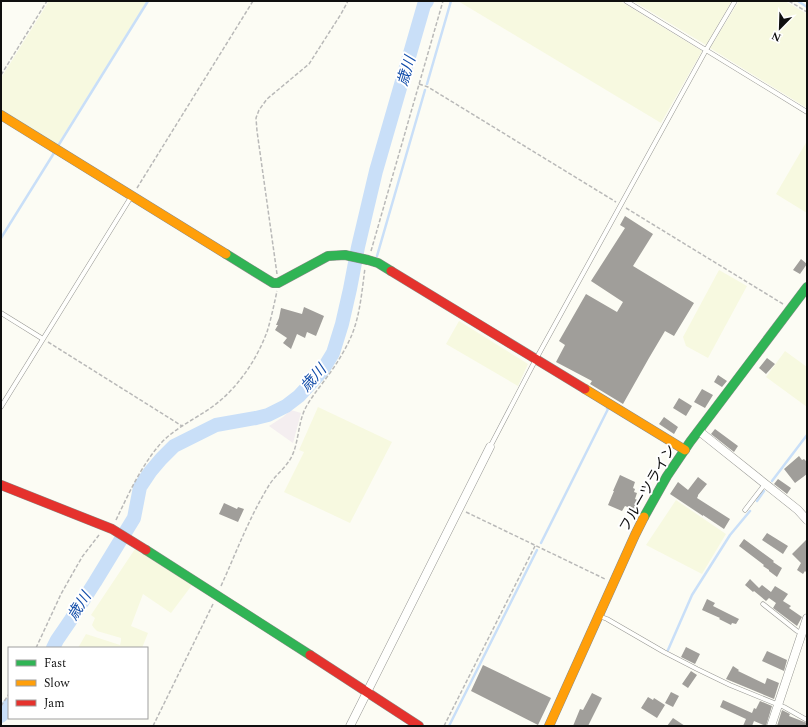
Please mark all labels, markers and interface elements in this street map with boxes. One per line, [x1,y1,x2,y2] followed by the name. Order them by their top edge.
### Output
[760,8,800,48] north arrow
[769,27,784,46] text: N
[391,52,422,89] water label: 歳川
[295,358,333,397] water label: 歳川
[614,441,681,536] street label: フルーツライン
[62,586,98,625] water label: 歳川
[8,647,148,719] legend
[44,654,66,673] text: Fast
[44,674,70,693] text: Slow
[44,694,65,713] text: Jam

